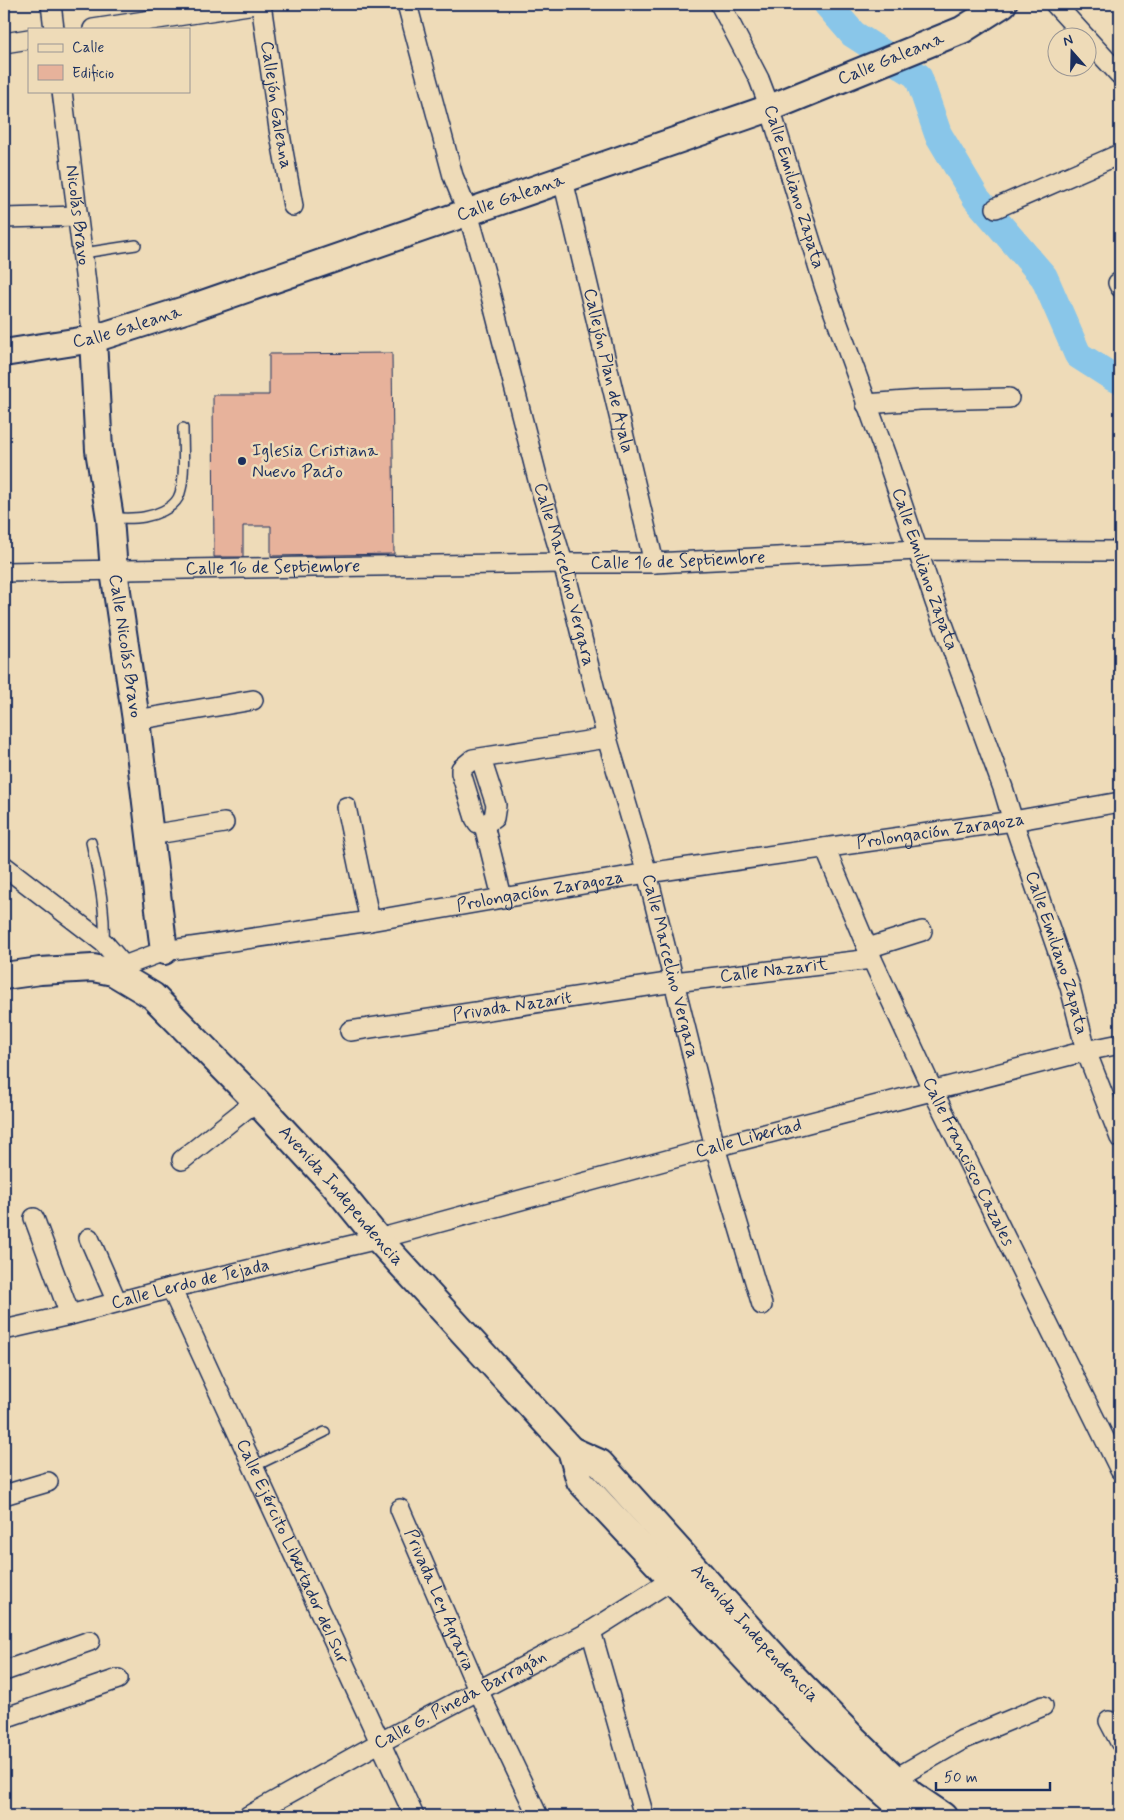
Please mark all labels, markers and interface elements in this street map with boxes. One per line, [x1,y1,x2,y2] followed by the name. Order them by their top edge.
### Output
[834,26,948,91] street label: Calle Galeana
[28,28,190,92] legend
[1046,28,1096,78] north arrow
[1060,31,1075,51] text: N
[72,38,104,58] text: Calle
[254,39,298,171] street label: Callejón Galeana
[72,64,114,84] text: Edificio
[758,102,830,272] street label: Calle Emiliano Zapata
[59,163,96,267] street label: Nicolás Bravo
[453,168,568,227] street label: Calle Galeana
[577,286,639,456] street label: Callejón Plan de Ayala
[71,300,185,354] street label: Calle Galeana
[252,439,378,484] place label: Iglesia Cristiana Nuevo Pacto
[236,455,248,467] marker: Iglesia Cristiana Nuevo Pacto
[527,480,600,669] street label: Calle Marcelino Vergara
[886,485,964,654] street label: Calle Emiliano Zapata
[590,546,766,575] street label: Calle 16 de Septiembre
[185,554,361,581] street label: Calle 16 de Septiembre
[103,572,148,719] street label: Calle Nicolás Bravo
[855,807,1026,855] street label: Prolongación Zaragoza
[455,865,626,918] street label: Prolongación Zaragoza
[1019,868,1093,1037] street label: Calle Emiliano Zapata
[636,872,705,1061] street label: Calle Marcelino Vergara
[719,952,829,989] street label: Calle Nazarit
[451,986,574,1027] street label: Privada Nazarit
[916,1073,1020,1251] street label: Calle Francisco Cazales
[693,1113,804,1164] street label: Calle Libertad
[273,1120,409,1271] street label: Avenida Independencia
[109,1253,272,1315] street label: Calle Lerdo de Tejada
[230,1435,355,1668] street label: Calle Ejército Libertador del Sur
[398,1525,480,1675] street label: Privada Ley Agraria
[685,1559,824,1708] street label: Avenida Independencia
[370,1645,551,1755] street label: Calle G. Pineda Barragán
[936,1760,1050,1792] scale bar
[944,1768,978,1788] text: 50 m

